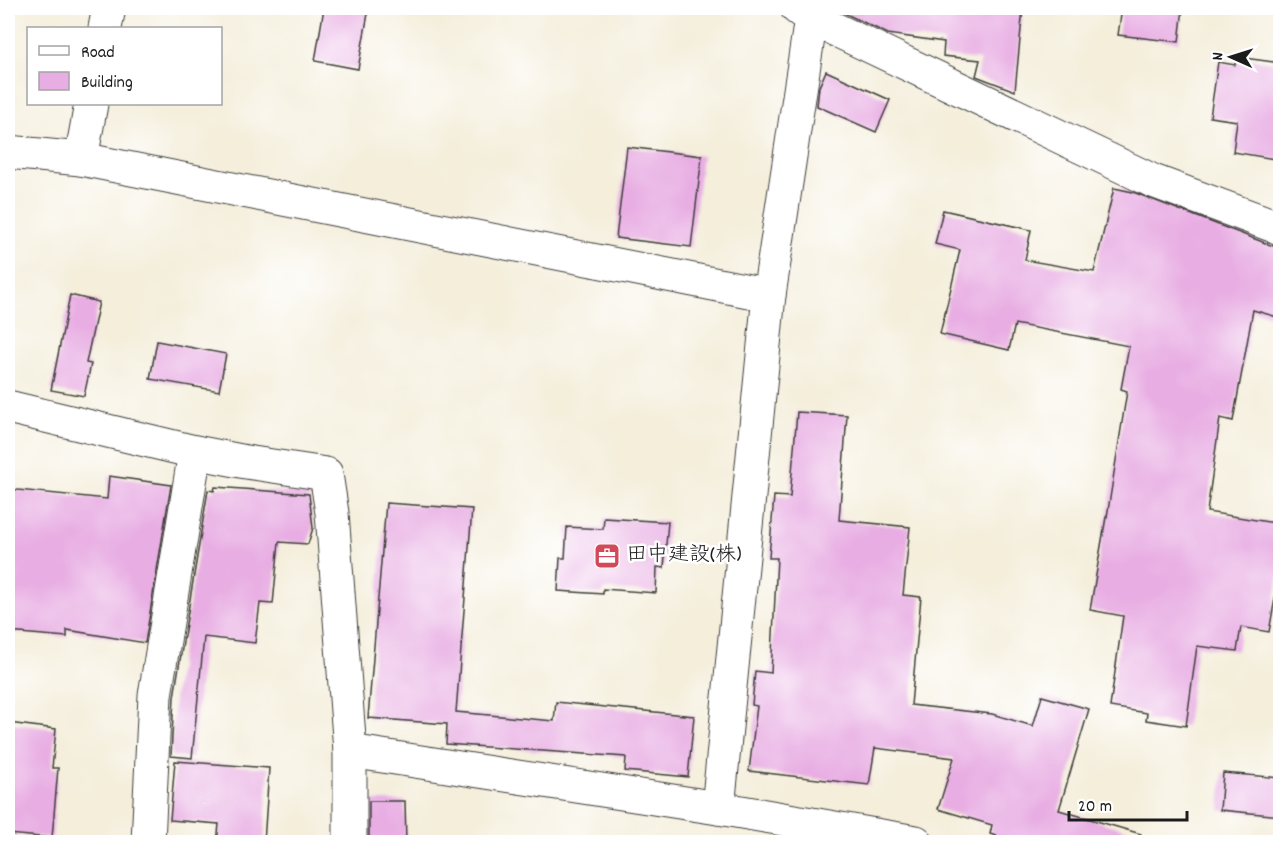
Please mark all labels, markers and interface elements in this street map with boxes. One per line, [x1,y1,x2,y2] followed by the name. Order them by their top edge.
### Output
[27,27,222,105] legend
[1201,27,1261,87] north arrow
[81,41,115,66] text: Road
[1207,52,1230,61] text: N
[81,71,133,96] text: Building
[592,541,622,571] office icon: 田中建設(株)
[626,541,742,571] place label: 田中建設(株)
[1069,784,1188,822] scale bar
[1078,795,1112,820] text: 20 m

